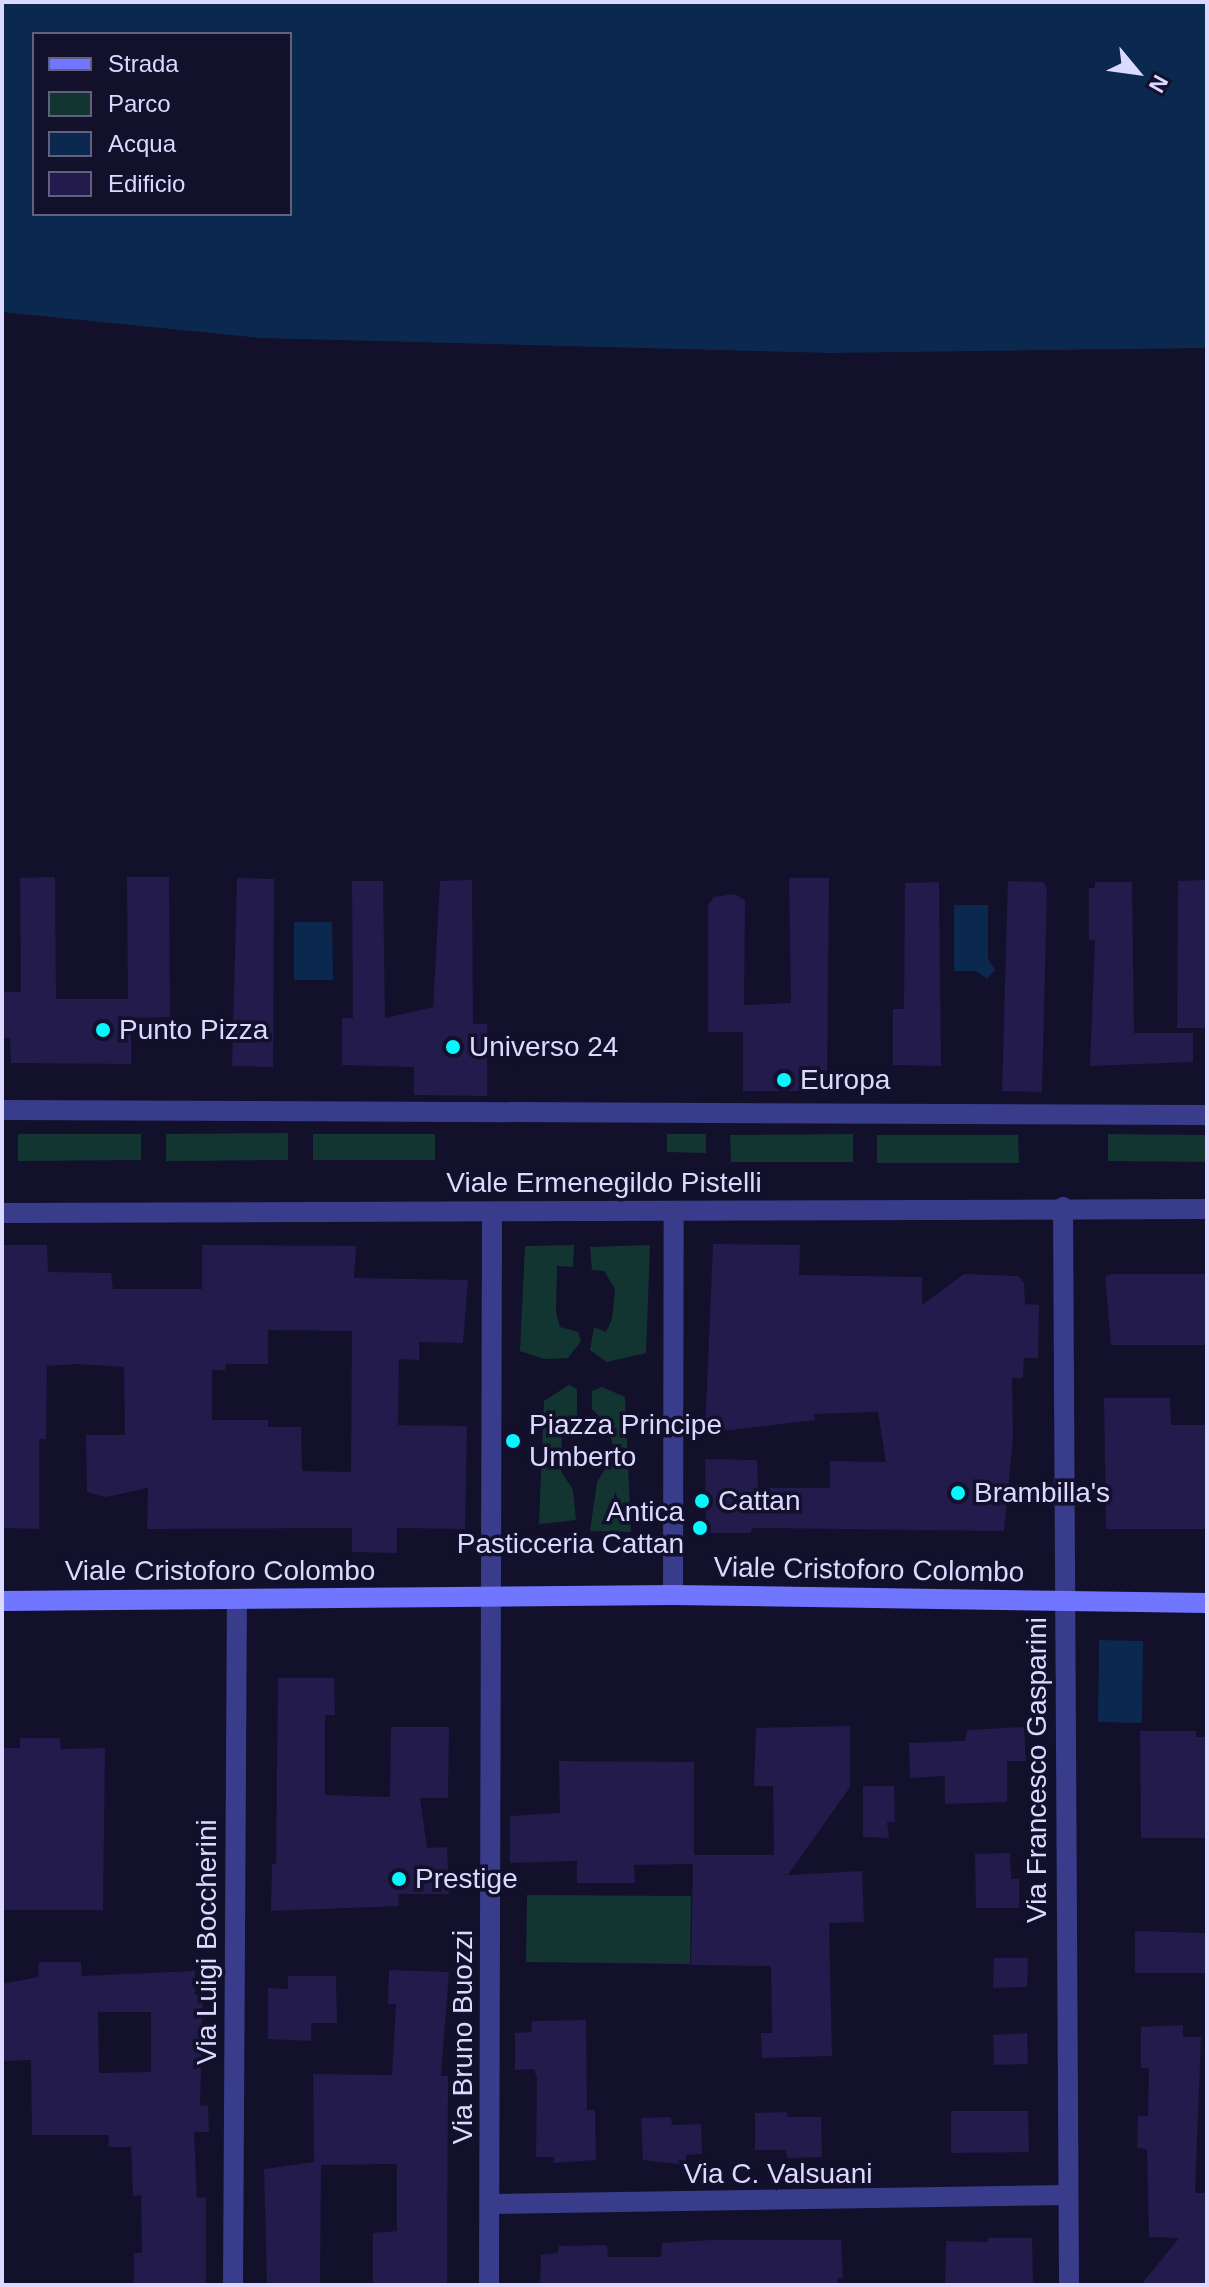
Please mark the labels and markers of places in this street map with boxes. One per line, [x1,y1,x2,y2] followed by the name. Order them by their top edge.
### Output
[119,1013,268,1047] place label: Punto Pizza
[94,1021,112,1039] marker: Punto Pizza
[469,1030,618,1064] place label: Universo 24
[444,1038,462,1056] marker: Universo 24
[800,1063,890,1097] place label: Europa
[775,1071,793,1089] marker: Europa
[529,1408,722,1474] place label: Piazza Principe Umberto
[504,1432,522,1450] marker: Piazza Principe Umberto
[974,1476,1110,1510] place label: Brambilla's
[718,1484,800,1518] place label: Cattan
[949,1484,967,1502] marker: Brambilla's
[693,1492,711,1510] marker: Cattan
[457,1495,684,1561] place label: Antica Pasticceria Cattan
[691,1519,709,1537] marker: Antica Pasticceria Cattan
[415,1862,518,1896] place label: Prestige
[390,1870,408,1888] marker: Prestige

